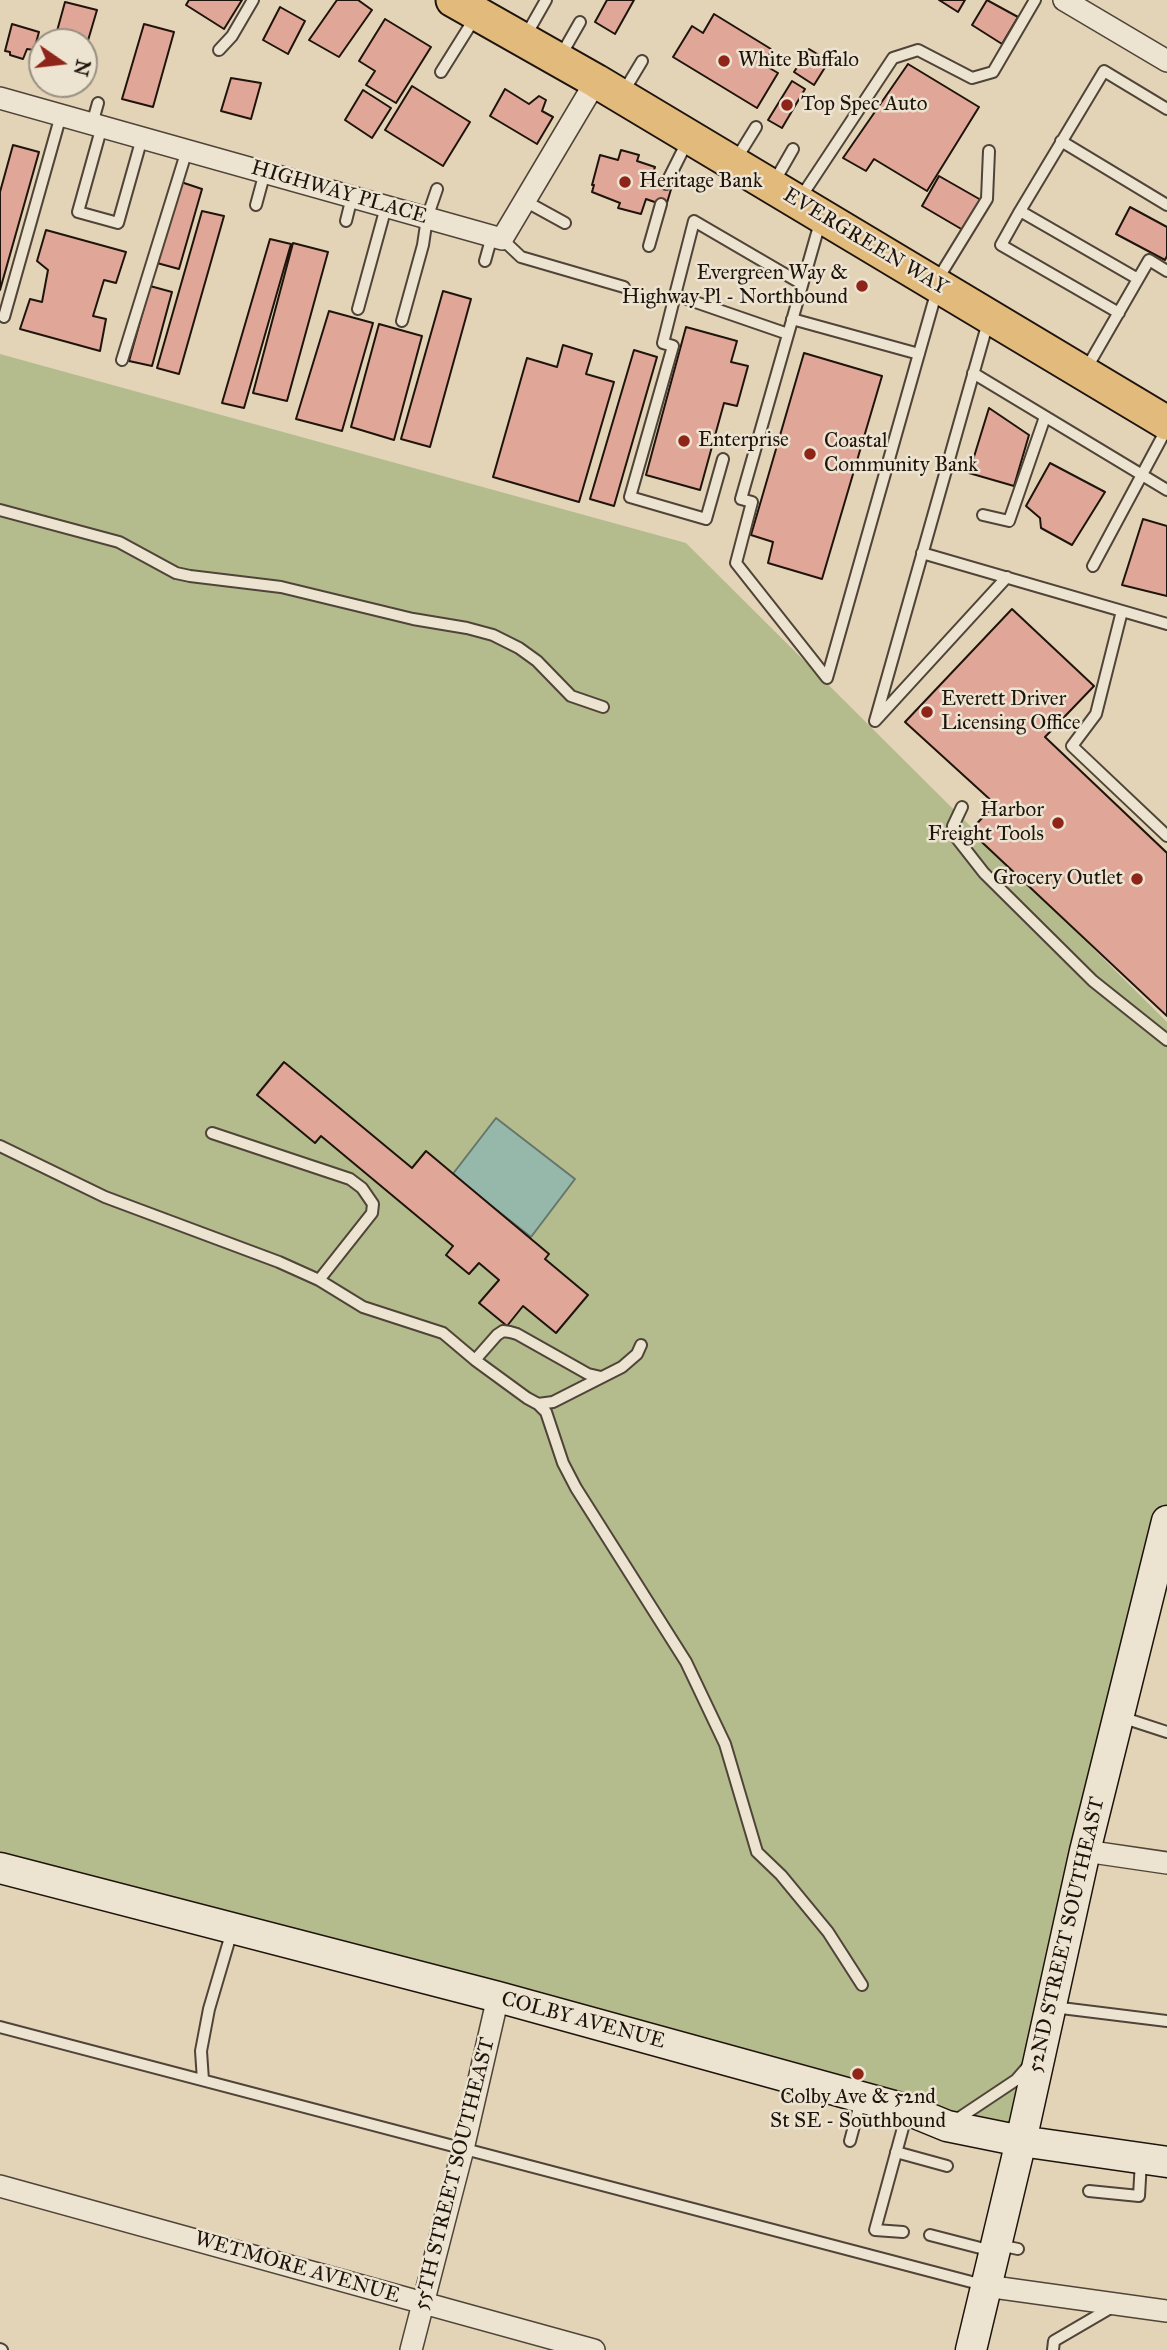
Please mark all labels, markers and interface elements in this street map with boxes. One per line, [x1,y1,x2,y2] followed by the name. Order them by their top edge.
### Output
[28,28,98,98] north arrow
[738,48,859,74] place label: White Buffalo
[716,53,732,69] marker: White Buffalo
[69,57,95,78] text: N
[801,92,927,118] place label: Top Spec Auto
[779,97,795,113] marker: Top Spec Auto
[248,156,430,230] street label: HIGHWAY PLACE
[639,169,762,195] place label: Heritage Bank
[617,174,633,190] marker: Heritage Bank
[778,183,952,301] street label: EVERGREEN WAY
[622,261,848,311] place label: Evergreen Way & Highway Pl - Northbound
[854,278,870,294] marker: Evergreen Way & Highway Pl - Northbound
[698,428,789,454] place label: Enterprise
[824,429,978,479] place label: Coastal Community Bank
[676,433,692,449] marker: Enterprise
[802,446,818,462] marker: Coastal Community Bank
[941,687,1081,737] place label: Everett Driver Licensing Office
[919,704,935,720] marker: Everett Driver Licensing Office
[928,798,1044,848] place label: Harbor Freight Tools
[1050,815,1066,831] marker: Harbor Freight Tools
[993,866,1123,892] place label: Grocery Outlet
[1129,871,1145,887] marker: Grocery Outlet
[1023,1795,1111,2075] street label: 52ND STREET SOUTHEAST
[498,1987,668,2055] street label: COLBY AVENUE
[409,2035,501,2313] street label: 55TH STREET SOUTHEAST
[850,2066,866,2082] marker: Colby Ave & 52nd St SE - Southbound
[770,2085,946,2135] place label: Colby Ave & 52nd St SE - Southbound
[191,2227,403,2309] street label: WETMORE AVENUE

